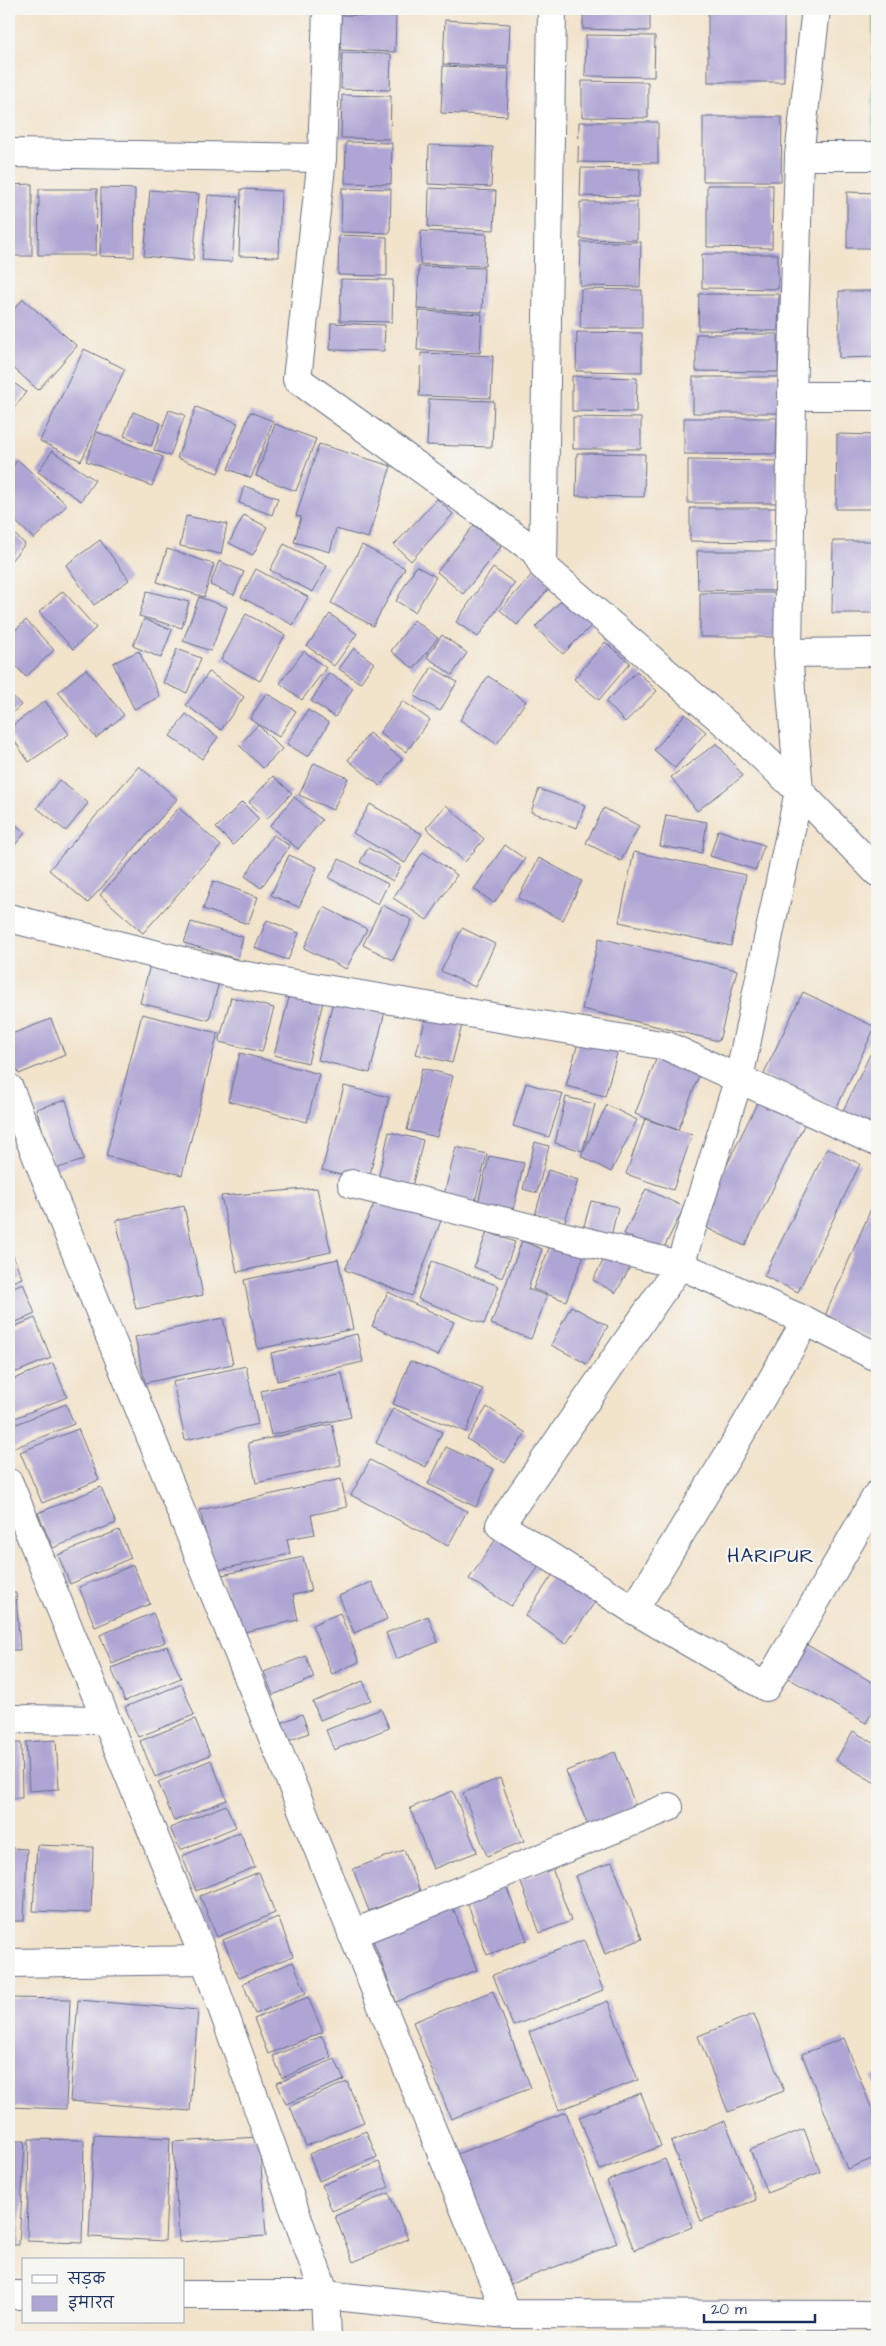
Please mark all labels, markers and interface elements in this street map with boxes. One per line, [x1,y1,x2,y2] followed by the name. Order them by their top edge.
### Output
[727,1542,815,1570] district label: HARIPUR
[22,2258,185,2324] legend
[67,2269,106,2290] text: सड़क
[704,2291,815,2323] scale bar
[68,2293,115,2314] text: इमारत
[711,2299,747,2320] text: 20 m

